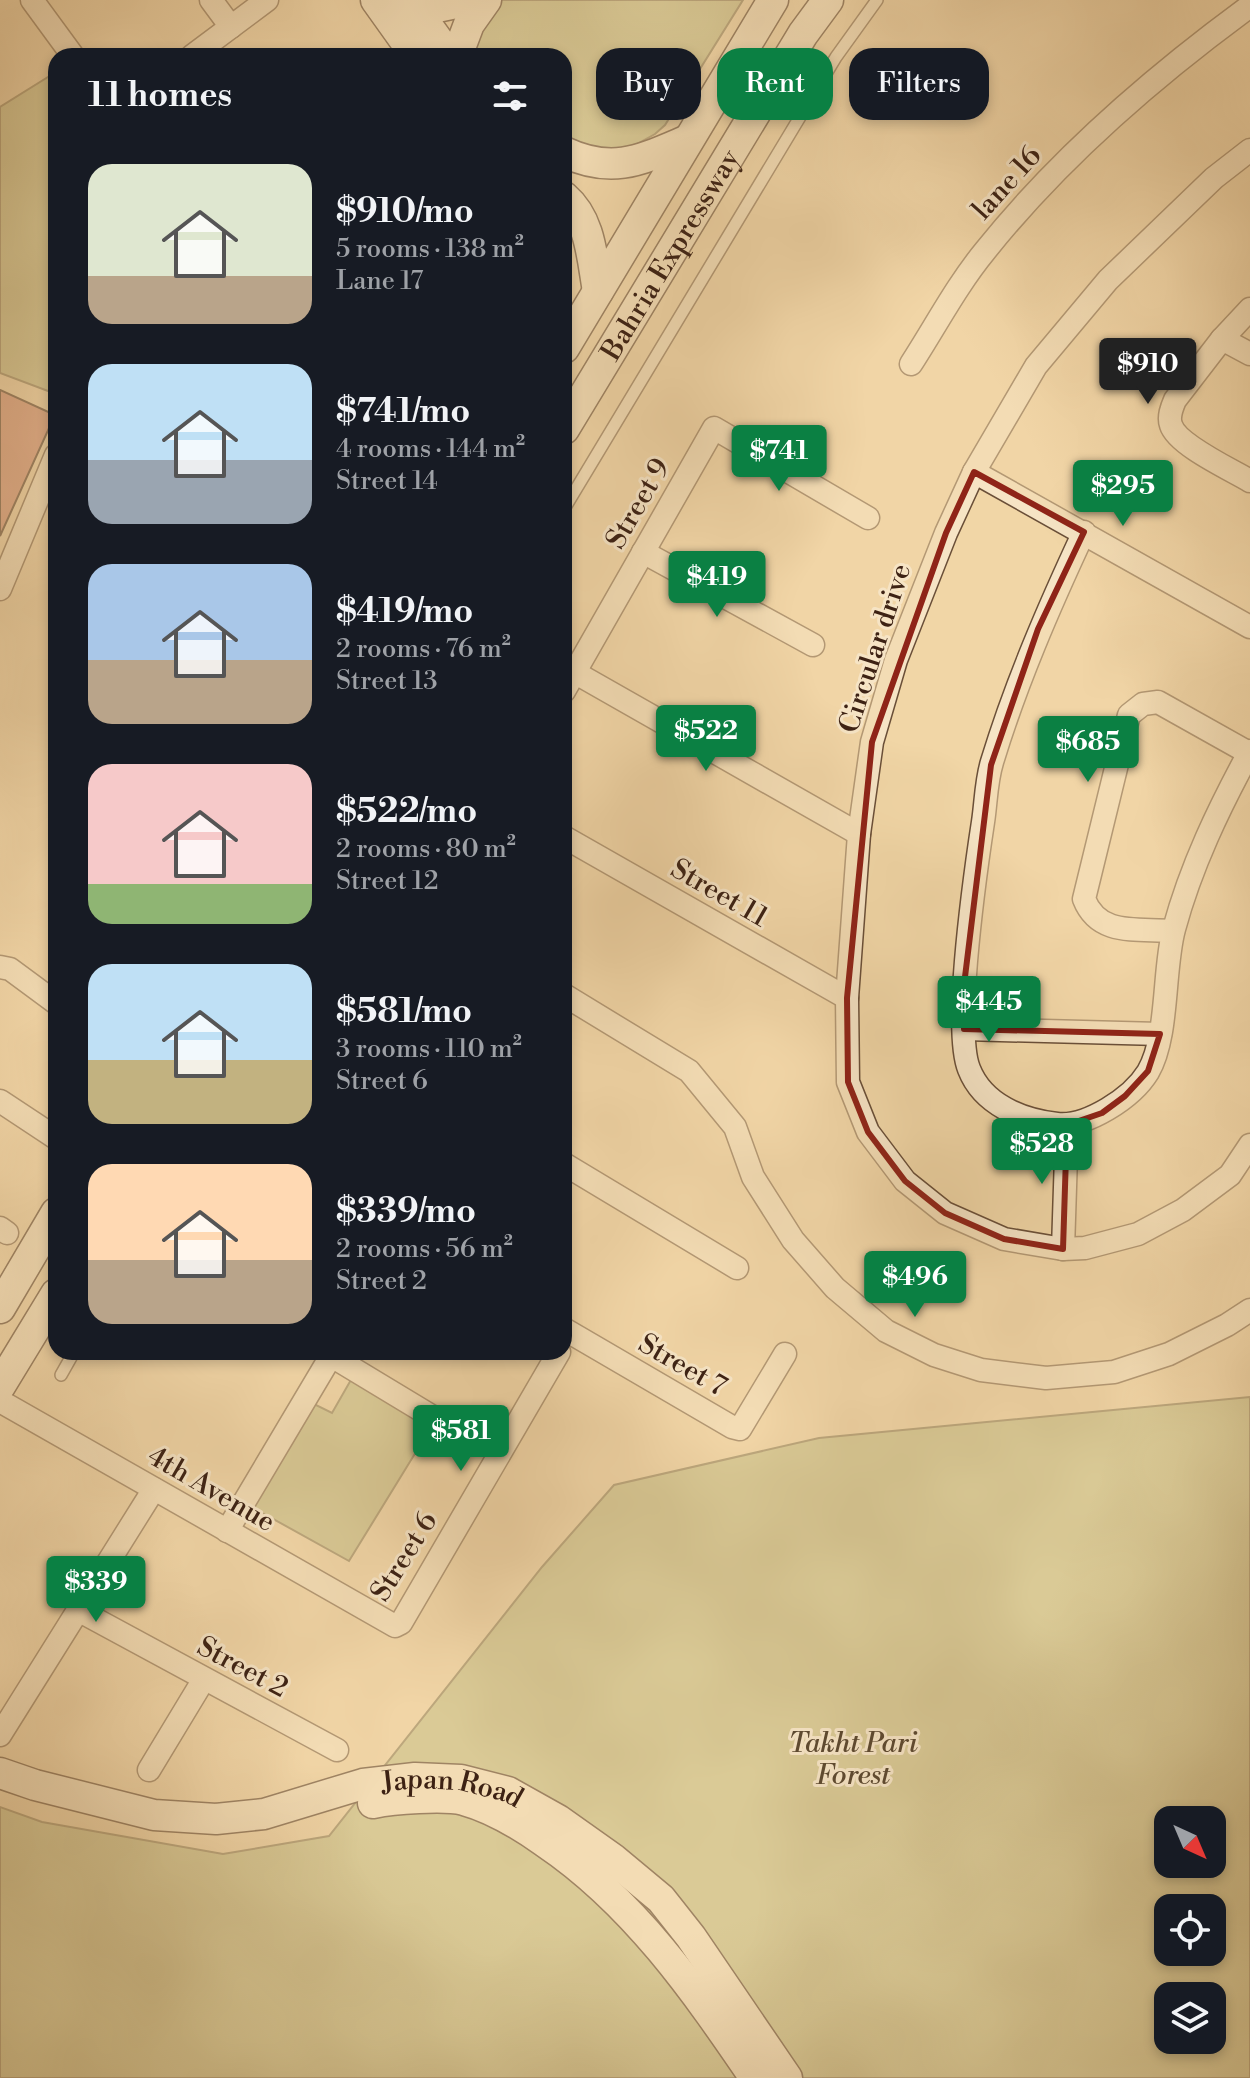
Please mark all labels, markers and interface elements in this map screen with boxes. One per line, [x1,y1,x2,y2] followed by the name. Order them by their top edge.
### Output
[596,48,701,120] chip: Buy
[717,48,833,120] chip: Rent
[849,48,989,120] chip: Filters
[488,74,532,118] icon: filters
[88,75,232,117] text: 11 homes
[965,139,1049,227] street label: lane 16
[593,143,748,368] street label: Bahria Expressway
[336,191,474,233] text: $910/mo
[152,196,248,292] icon: home
[336,233,524,265] text: 5 rooms · 138 m²
[336,265,423,297] text: Lane 17
[1101,338,1195,406] pin: $910
[1117,348,1179,380] text: $910
[336,391,470,433] text: $741/mo
[152,396,248,492] icon: home
[732,425,826,493] pin: $741
[336,433,525,465] text: 4 rooms · 144 m²
[750,435,808,467] text: $741
[598,452,678,555] street label: Street 9
[1076,460,1170,528] pin: $295
[336,465,438,497] text: Street 14
[1091,470,1155,502] text: $295
[670,551,764,619] pin: $419
[832,559,919,738] street label: Circular drive
[687,561,748,593] text: $419
[336,591,473,633] text: $419/mo
[152,596,248,692] icon: home
[336,633,511,665] text: 2 rooms · 76 m²
[336,665,438,697] text: Street 13
[659,705,753,773] pin: $522
[674,715,738,747] text: $522
[1041,716,1135,784] pin: $685
[1056,726,1120,758] text: $685
[336,791,477,833] text: $522/mo
[152,796,248,892] icon: home
[336,833,516,865] text: 2 rooms · 80 m²
[664,851,774,935] street label: Street 11
[336,865,439,897] text: Street 12
[942,976,1036,1044] pin: $445
[956,986,1022,1018] text: $445
[336,991,472,1033] text: $581/mo
[152,996,248,1092] icon: home
[336,1033,522,1065] text: 3 rooms · 110 m²
[336,1065,428,1097] text: Street 6
[995,1118,1089,1186] pin: $528
[1010,1128,1074,1160] text: $528
[336,1191,476,1233] text: $339/mo
[152,1196,248,1292] icon: home
[336,1233,513,1265] text: 2 rooms · 56 m²
[868,1251,962,1319] pin: $496
[882,1261,948,1293] text: $496
[336,1265,427,1297] text: Street 2
[632,1326,733,1404] street label: Street 7
[414,1405,508,1473] pin: $581
[431,1415,491,1447] text: $581
[141,1439,281,1540] street label: 4th Avenue
[363,1506,445,1608] street label: Street 6
[49,1556,143,1624] pin: $339
[64,1566,128,1598] text: $339
[191,1629,294,1706] street label: Street 2
[788,1726,918,1793] park label: Takht Pari Forest
[379,1762,529,1816] street label: Japan Road
[1154,1806,1226,1878] north arrow
[1154,1806,1226,2054] map controls
[1154,1894,1226,1966] button: locate
[1154,1982,1226,2054] button: layers

